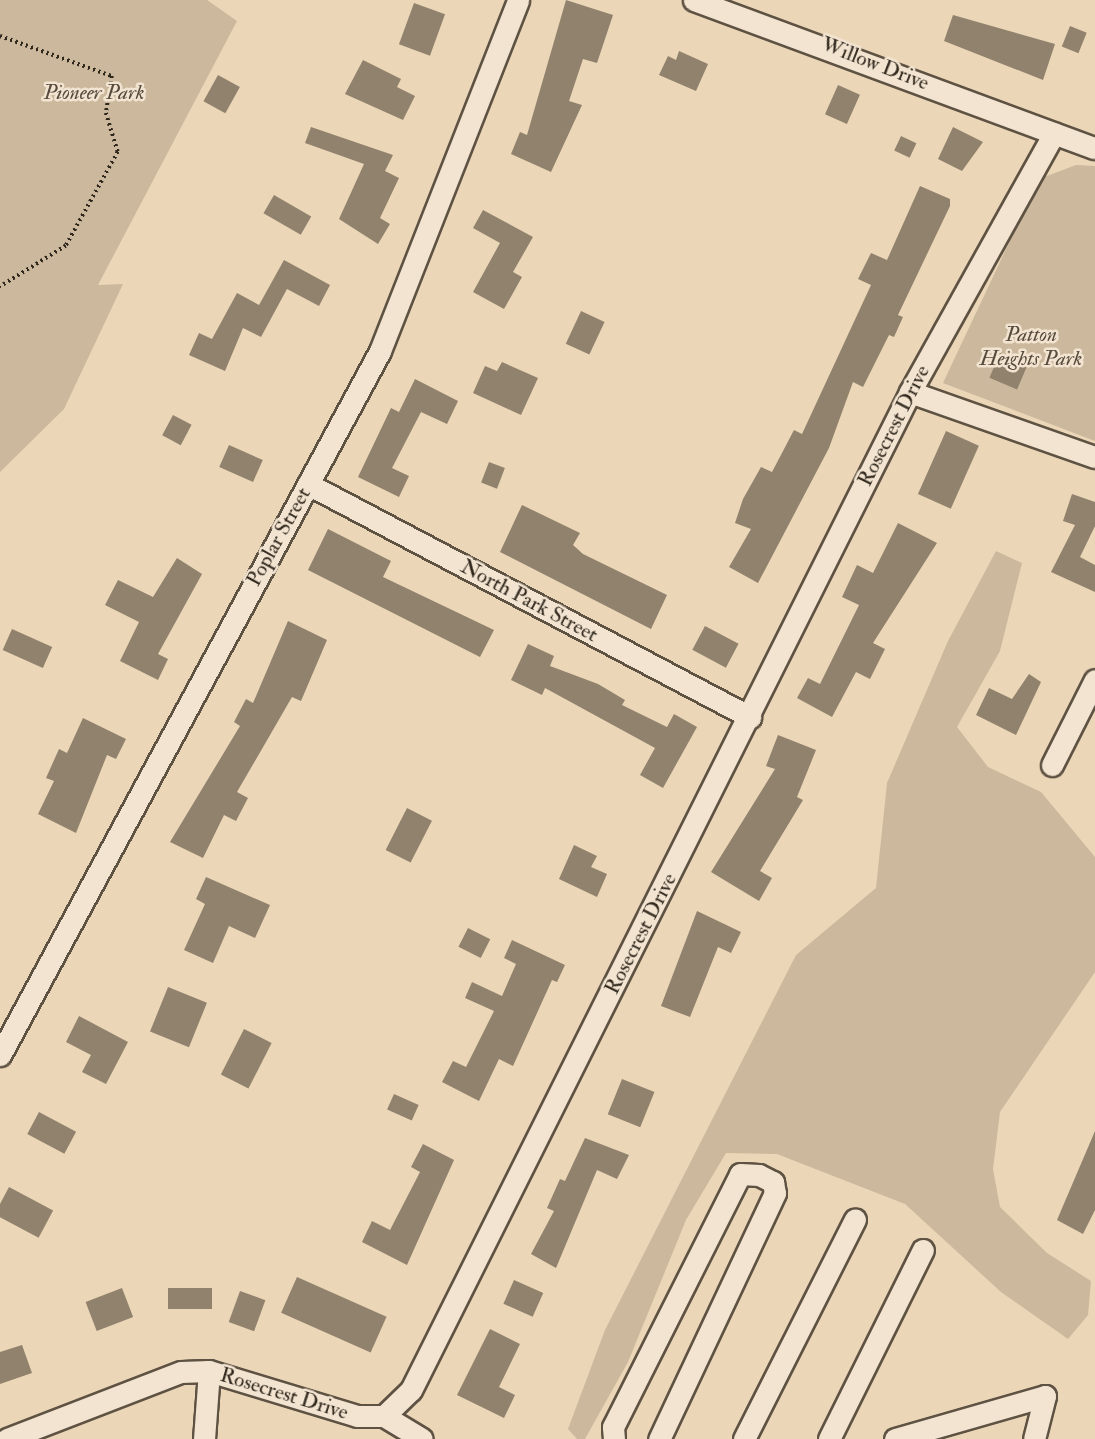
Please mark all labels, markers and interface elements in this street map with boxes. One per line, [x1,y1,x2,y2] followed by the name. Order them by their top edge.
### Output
[818,32,932,96] street label: Willow Drive
[43,80,145,106] park label: Pioneer Park
[980,322,1082,372] park label: Patton Heights Park
[853,361,935,491] street label: Rosecrest Drive
[242,483,316,591] street label: Poplar Street
[456,554,602,648] street label: North Park Street
[600,869,682,999] street label: Rosecrest Drive
[217,1363,351,1425] street label: Rosecrest Drive

